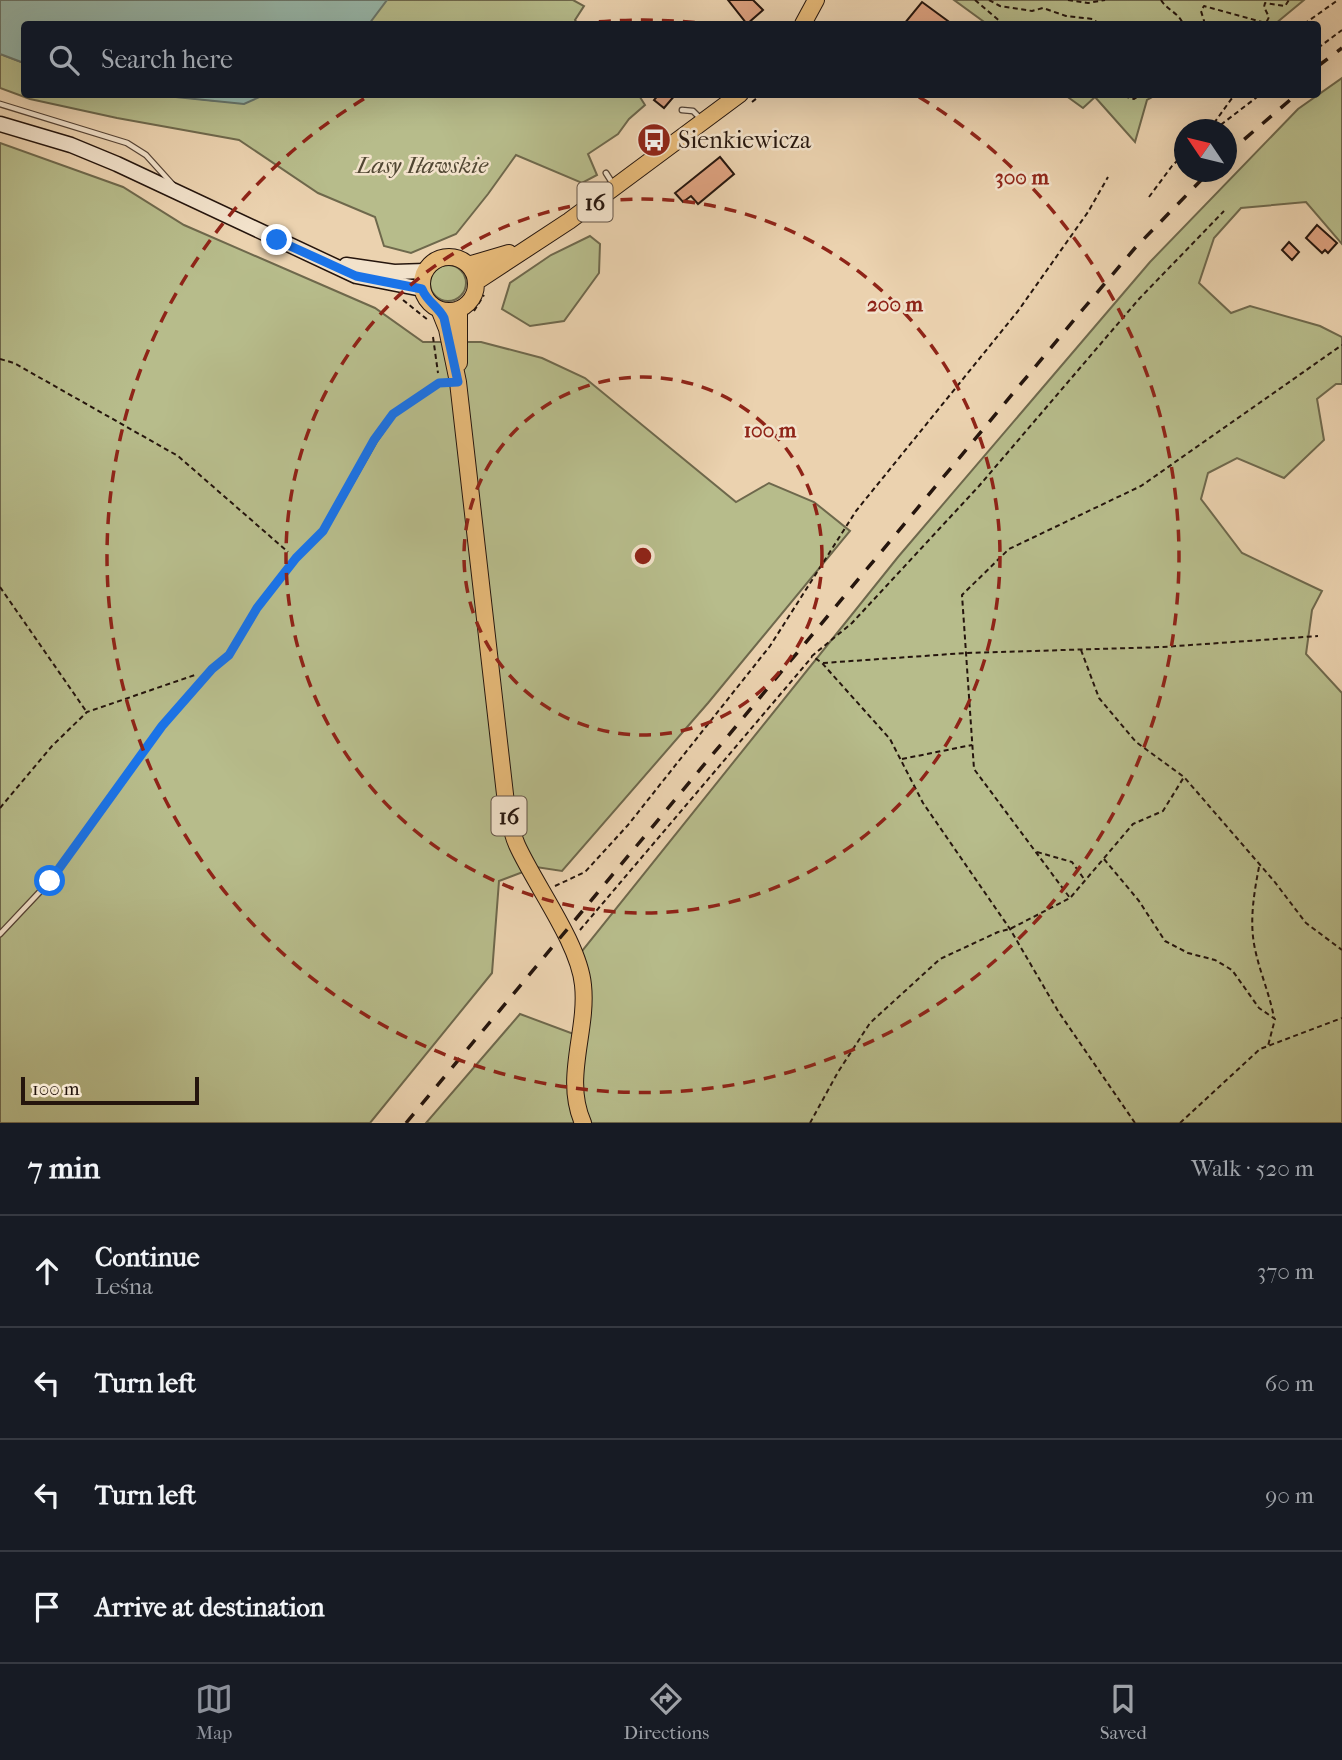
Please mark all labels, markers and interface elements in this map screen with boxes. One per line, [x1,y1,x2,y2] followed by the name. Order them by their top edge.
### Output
[21,21,1321,98] search box
[45,41,83,79] icon: search
[101,44,233,75] text: Search here
[1174,119,1237,182] north arrow
[635,121,673,159] bus stop icon: Sienkiewicza
[678,126,812,154] place label: Sienkiewicza
[354,151,489,179] park label: Lasy Iławskie
[995,165,1049,189] text: 300 m
[578,182,612,222] road number: 16
[261,224,292,255] route end
[867,292,924,316] text: 200 m
[744,418,797,442] text: 100 m
[631,544,655,568] centre of rings
[491,796,526,836] road number: 16
[34,865,65,896] route start
[21,1074,200,1106] scale bar
[32,1078,80,1100] text: 100 m
[28,1151,100,1186] text: 7 min
[1191,1155,1314,1182] text: Walk · 520 m
[95,1242,200,1273] text: Continue
[28,1252,66,1290] icon: ahead
[1257,1258,1314,1285] text: 370 m
[95,1273,153,1300] text: Leśna
[28,1364,66,1402] icon: left
[95,1368,196,1399] text: Turn left
[1265,1370,1314,1397] text: 60 m
[28,1476,66,1514] icon: left
[95,1480,196,1511] text: Turn left
[1265,1482,1314,1509] text: 90 m
[28,1588,66,1626] icon: arrive
[95,1592,325,1623] text: Arrive at destination
[195,1680,233,1744] tab: Map
[624,1680,709,1744] tab: Directions
[1100,1680,1147,1744] tab: Saved

